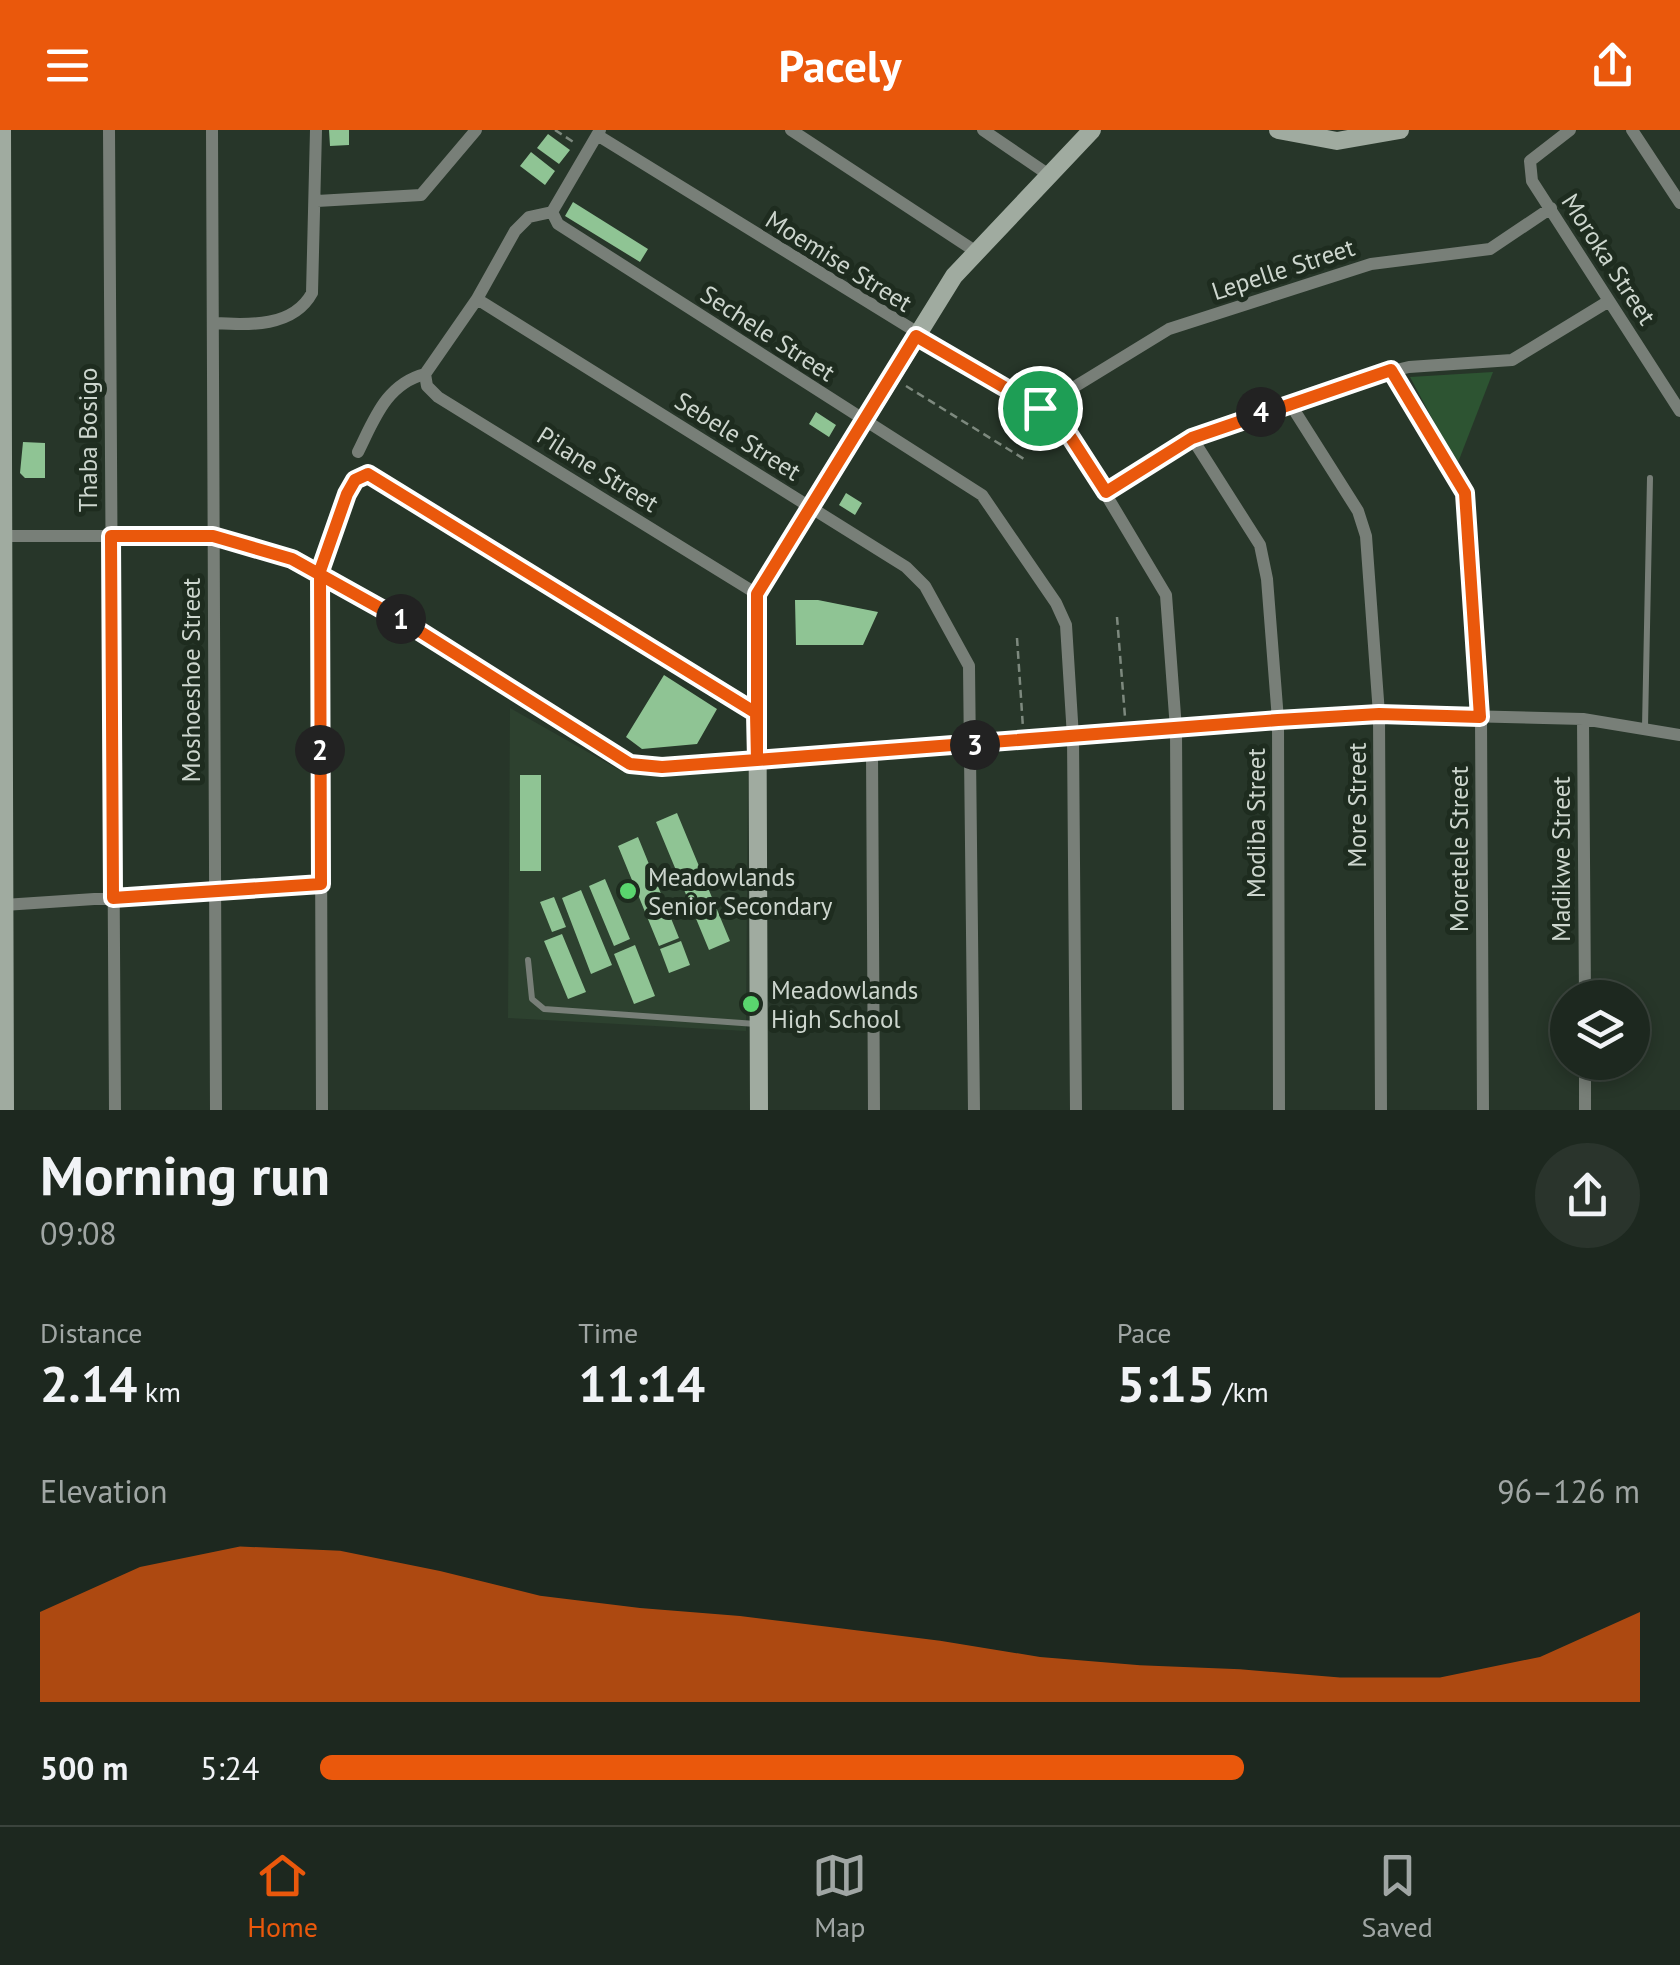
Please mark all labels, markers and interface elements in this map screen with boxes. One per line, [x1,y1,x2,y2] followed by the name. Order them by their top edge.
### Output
[778,36,902,94] text: Pacely
[40,38,95,93] icon: menu
[1585,38,1640,93] icon: share
[1555,187,1664,331] street label: Moroka Street
[760,203,919,319] street label: Moemise Street
[1208,231,1359,307] street label: Lepelle Street
[695,278,842,389] street label: Sechele Street
[998,366,1083,451] pin
[72,368,104,512] street label: Thaba Bosigo
[1013,381,1068,436] icon: arrive
[669,385,807,488] street label: Sebele Street
[1236,387,1286,437] pin: 4
[1253,393,1269,430] text: 4
[531,419,665,519] street label: Pilane Street
[175,577,207,782] street label: Moshoeshoe Street
[376,594,426,644] pin: 1
[393,600,409,637] text: 1
[950,720,1000,770] pin: 3
[295,725,345,775] pin: 2
[967,726,983,763] text: 3
[312,731,328,768] text: 2
[1341,742,1373,867] street label: More Street
[1240,748,1272,898] street label: Modiba Street
[1443,766,1475,932] street label: Moretele Street
[1545,776,1577,942] street label: Madikwe Street
[648,861,833,922] place label: Meadowlands Senior Secondary
[617,880,639,902] marker: Meadowlands Senior Secondary
[771,974,918,1035] place label: Meadowlands High School
[1550,980,1650,1080] map controls
[1550,980,1650,1080] button: layers
[740,993,762,1015] marker: Meadowlands High School
[40,1139,330,1210] text: Morning run
[1535,1143,1640,1248] button: share
[40,1212,117,1254] text: 09:08
[40,1314,143,1351] text: Distance
[578,1314,638,1351] text: Time
[1117,1314,1171,1351] text: Pace
[40,1351,137,1416] text: 2.14
[578,1351,705,1416] text: 11:14
[1117,1351,1215,1416] text: 5:15
[137,1373,181,1410] text: km
[1215,1373,1269,1410] text: /km
[40,1470,167,1512] text: Elevation
[1497,1470,1640,1512] text: 96–126 m
[40,1747,128,1789] text: 500 m
[200,1747,259,1789] text: 5:24
[247,1848,318,1945] tab: Home
[812,1848,867,1945] tab: Map
[1362,1848,1433,1945] tab: Saved

